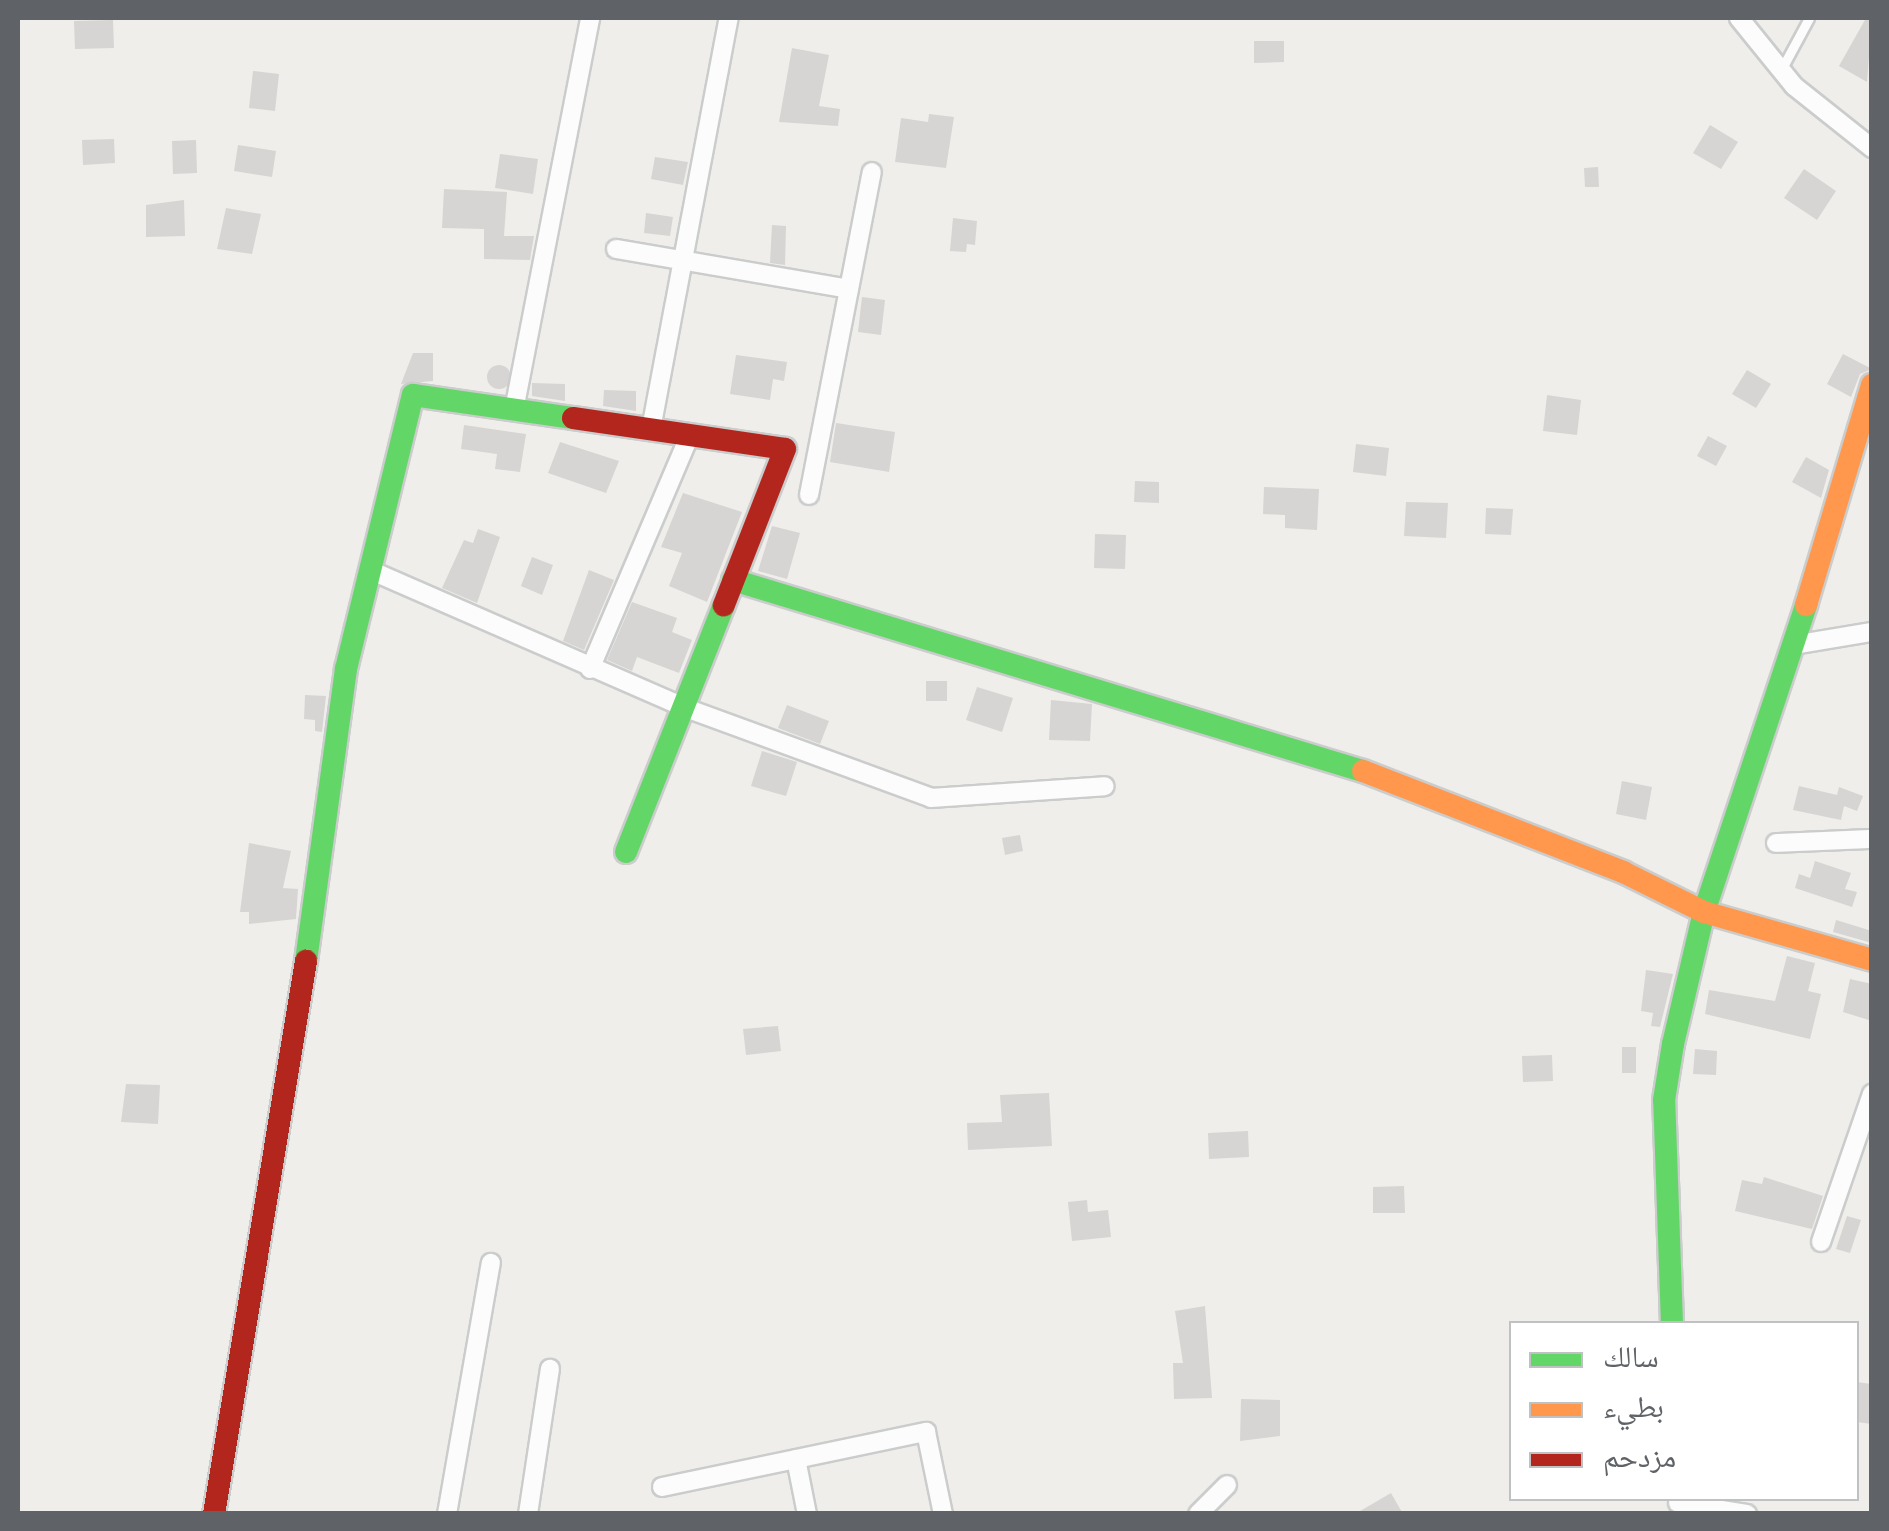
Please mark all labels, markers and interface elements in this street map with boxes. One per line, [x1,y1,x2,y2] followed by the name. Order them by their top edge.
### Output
[1509,1321,1859,1501] legend
[1603,1335,1659,1378] text: سالك
[1603,1385,1664,1428] text: بطيء
[1603,1435,1676,1478] text: مزدحم

